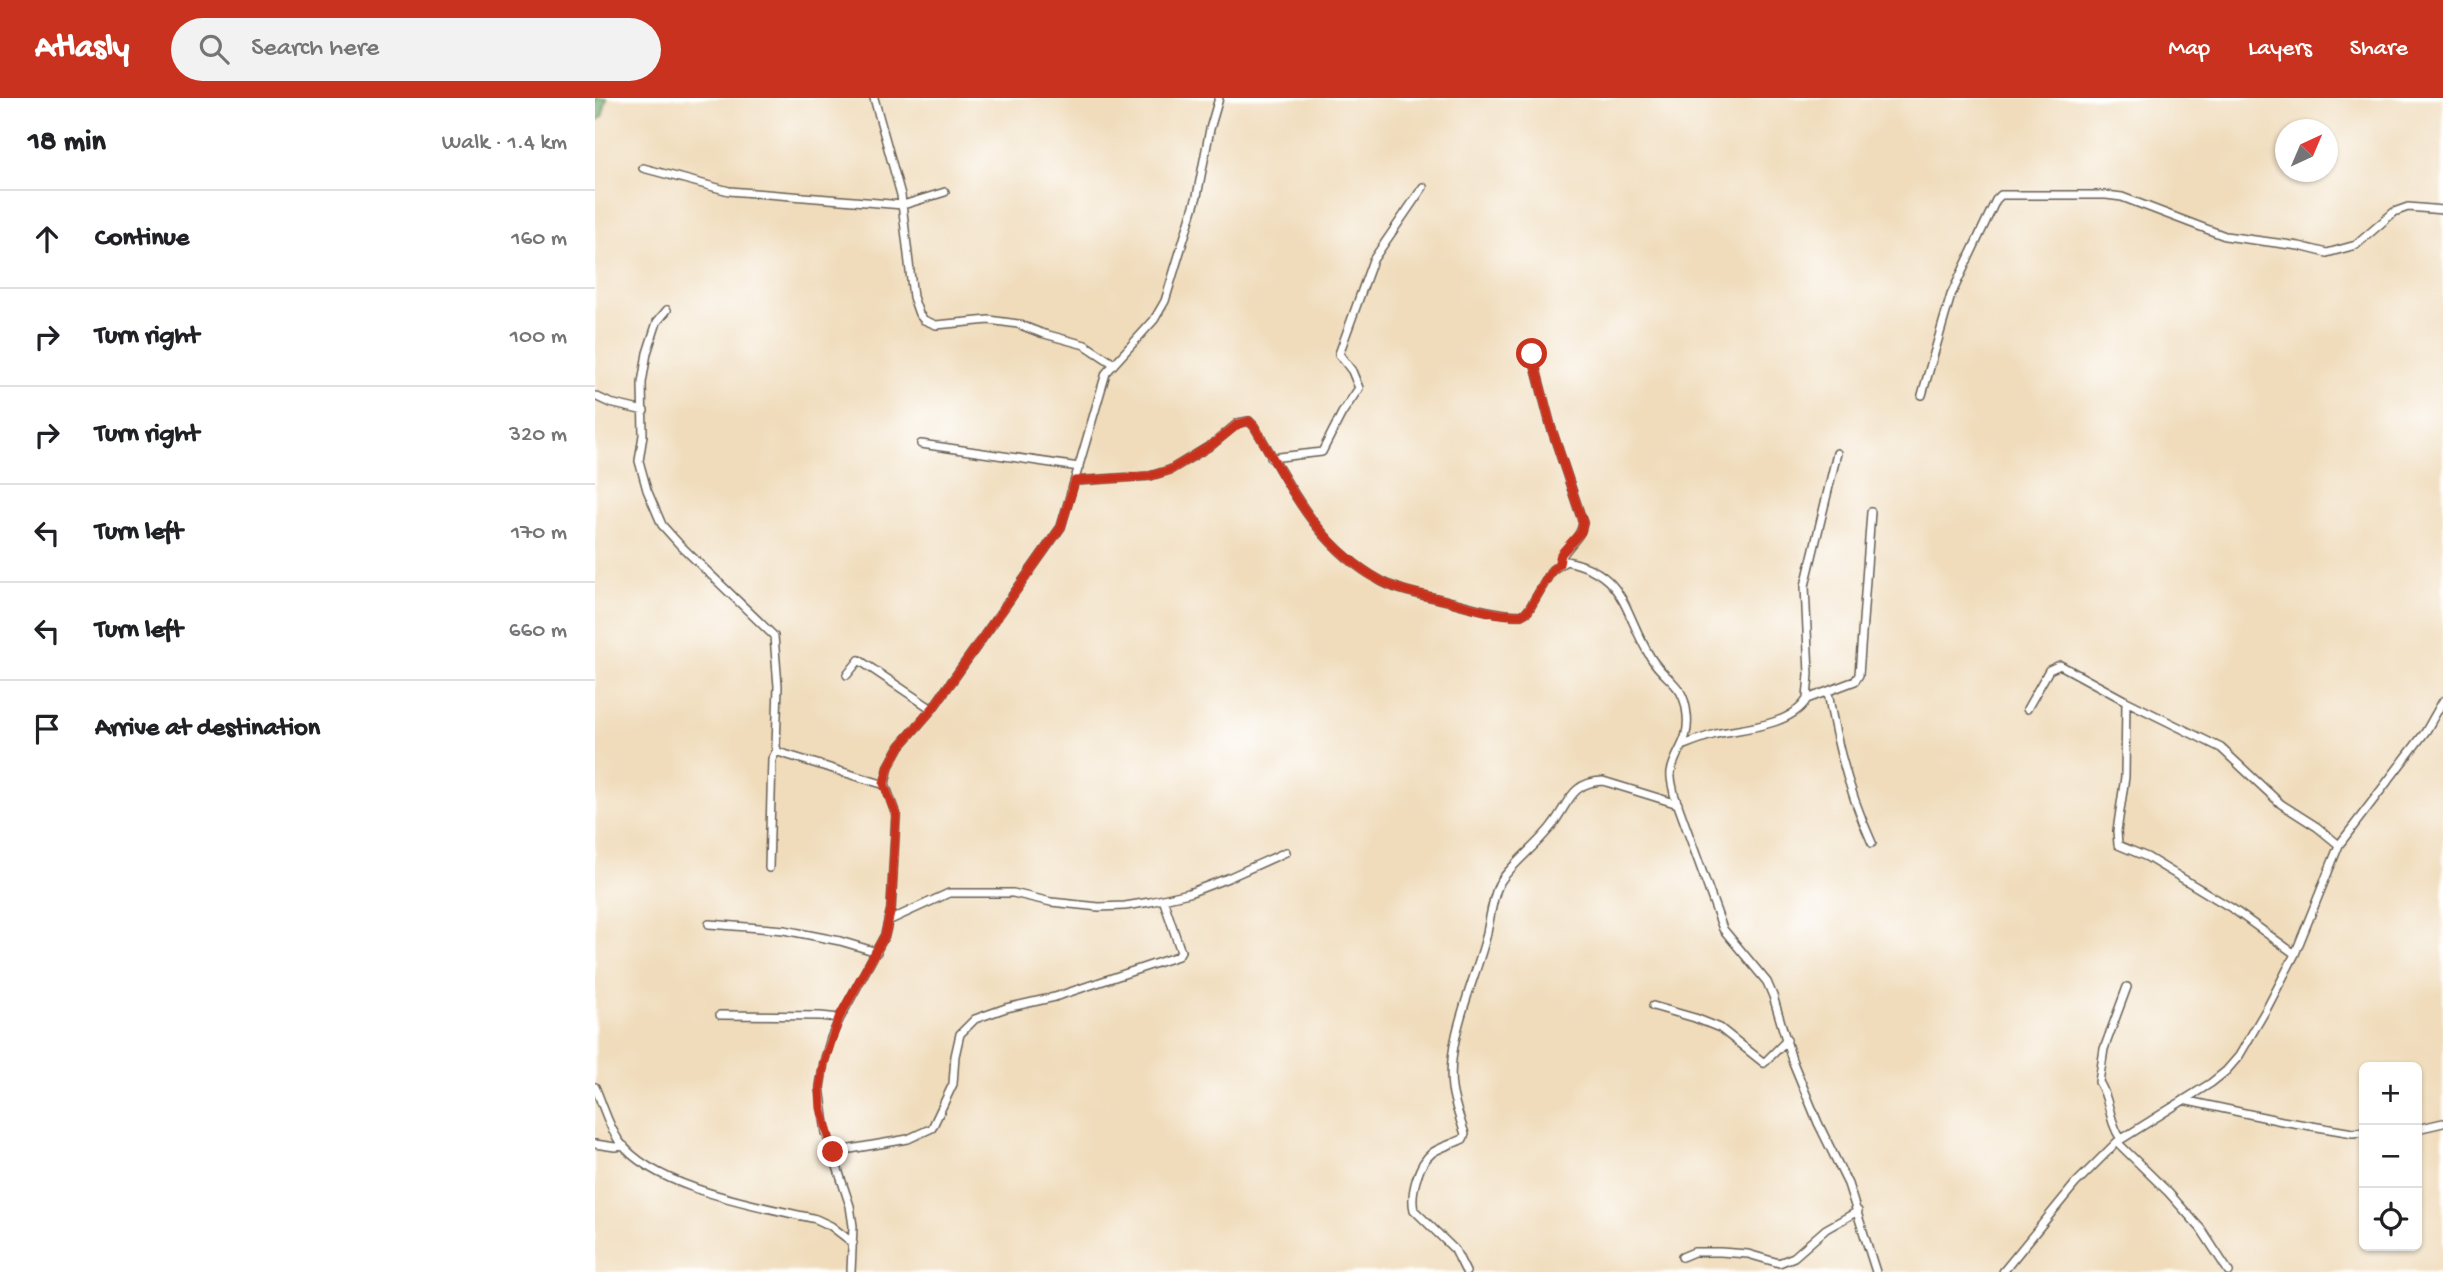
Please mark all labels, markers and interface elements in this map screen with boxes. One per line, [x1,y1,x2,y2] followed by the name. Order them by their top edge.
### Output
[171,18,661,81] search box
[35,30,129,68] text: Atlasly
[195,30,233,68] icon: search
[251,34,379,65] text: Search here
[2168,35,2210,64] text: Map
[2248,35,2312,64] text: Layers
[2350,35,2408,64] text: Share
[2275,119,2338,182] north arrow
[28,126,106,161] text: 18 min
[442,130,567,157] text: Walk · 1.4 km
[28,220,66,258] icon: ahead
[95,224,189,255] text: Continue
[511,226,567,253] text: 160 m
[28,318,66,356] icon: right
[95,322,199,353] text: Turn right
[510,324,567,351] text: 100 m
[1516,338,1547,369] route start
[28,416,66,454] icon: right
[95,420,199,451] text: Turn right
[509,422,567,449] text: 320 m
[28,514,66,552] icon: left
[95,518,183,549] text: Turn left
[511,520,567,547] text: 170 m
[28,612,66,650] icon: left
[95,616,183,647] text: Turn left
[509,618,567,645] text: 660 m
[28,710,66,748] icon: arrive
[95,714,320,745] text: Arrive at destination
[2359,1062,2422,1251] map controls
[2359,1062,2422,1125] button: +
[2359,1125,2422,1188] button: −
[817,1136,848,1167] route end
[2359,1188,2422,1251] button: locate

